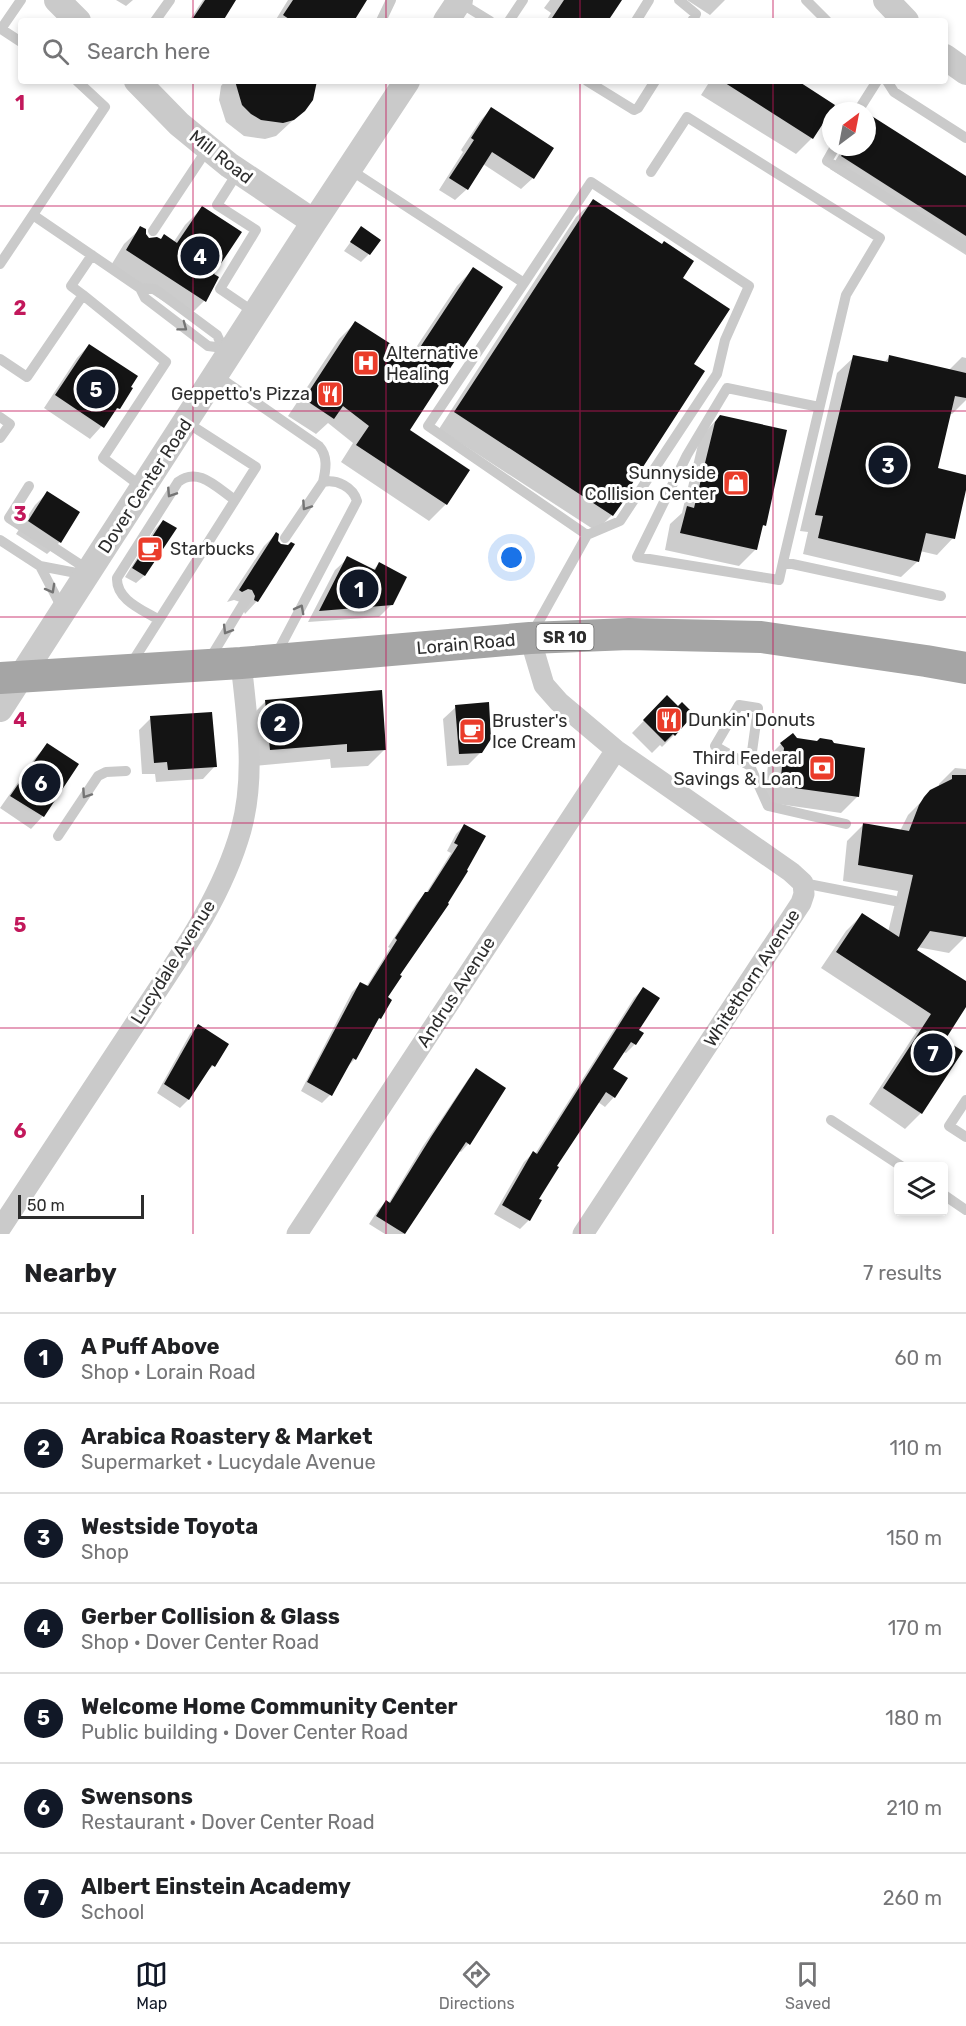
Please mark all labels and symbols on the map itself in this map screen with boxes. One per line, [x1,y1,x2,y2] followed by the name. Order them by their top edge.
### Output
[15,91,25,115] text: 1
[822,102,876,156] north arrow
[185,125,257,189] street label: Mill Road
[180,234,220,278] pin: 4
[14,296,27,320] text: 2
[176,320,187,331] one-way arrow
[386,342,478,385] place label: Alternative Healing
[351,348,381,378] hospital icon: Alternative Healing
[76,366,116,412] pin: 5
[315,379,345,409] restaurant icon: Geppetto's Pizza
[171,383,310,405] place label: Geppetto's Pizza
[93,414,197,558] street label: Dover Center Road
[868,442,908,488] pin: 3
[585,462,716,505] place label: Sunnyside Collision Center
[721,468,751,498] shop icon: Sunnyside Collision Center
[167,486,178,497] one-way arrow
[302,500,314,510] one-way arrow
[13,502,27,526] text: 3
[135,534,165,564] cafe icon: Starbucks
[170,538,255,560] place label: Starbucks
[497,543,526,572] your location
[340,566,378,612] pin: 1
[44,583,55,593] one-way arrow
[293,604,304,615] one-way arrow
[222,624,234,634] one-way arrow
[536,624,594,650] road number: SR 10
[416,629,516,659] street label: Lorain Road
[260,700,300,746] pin: 2
[654,705,684,735] restaurant icon: Dunkin' Donuts
[13,708,27,732] text: 4
[688,709,815,731] place label: Dunkin' Donuts
[492,710,576,753] place label: Bruster's Ice Cream
[457,716,487,746] cafe icon: Bruster's Ice Cream
[673,747,802,790] place label: Third Federal Savings & Loan
[807,753,837,783] bank icon: Third Federal Savings & Loan
[22,760,60,806] pin: 6
[82,787,93,798] one-way arrow
[126,896,220,1028] street label: Lucydale Avenue
[699,905,805,1051] street label: Whitethorn Avenue
[14,913,27,937] text: 5
[412,933,500,1051] street label: Andrus Avenue
[914,1030,952,1076] pin: 7
[13,1119,27,1143] text: 6
[18,1192,144,1220] scale bar

